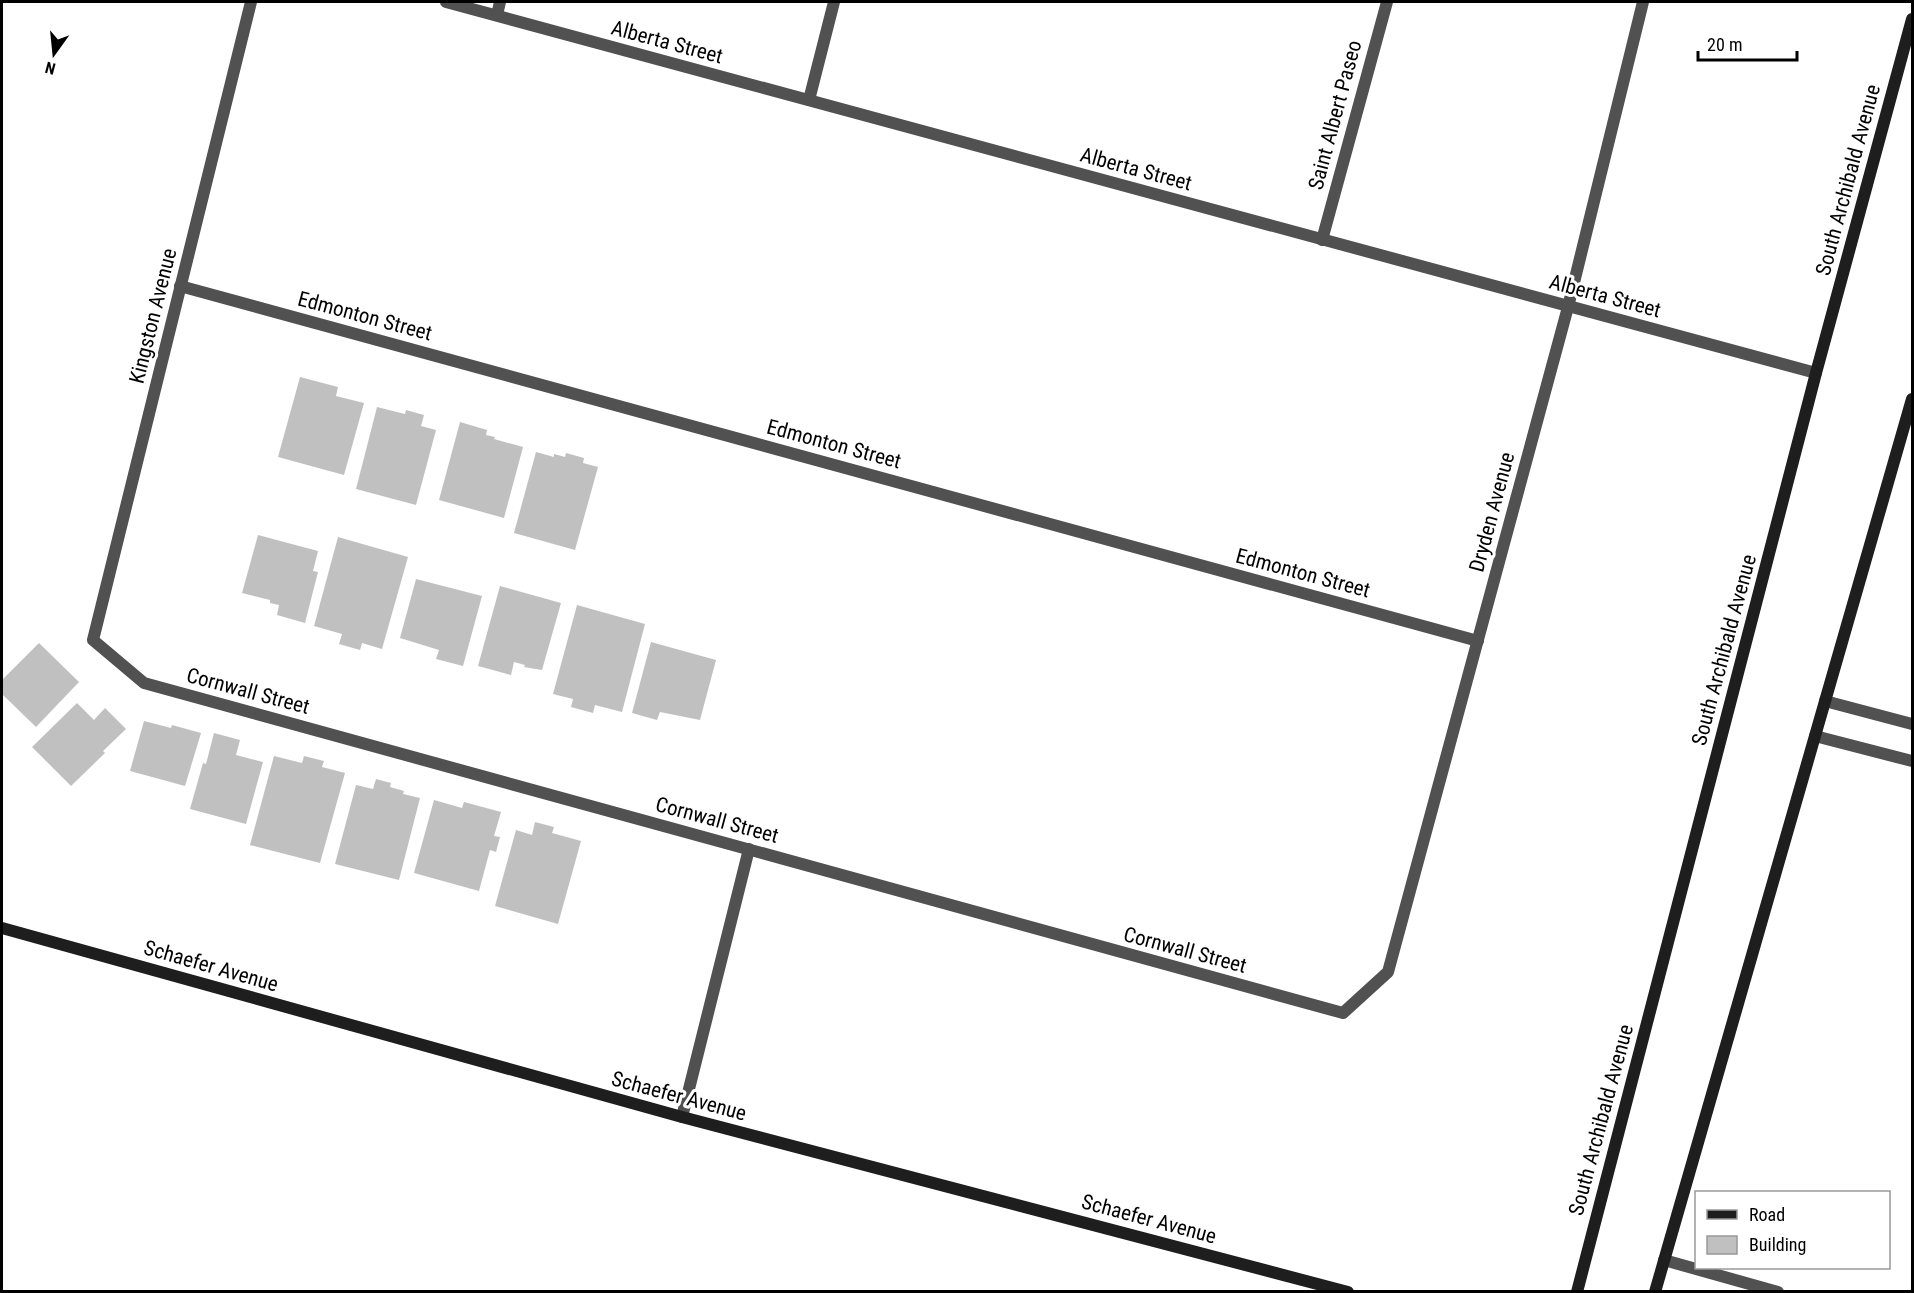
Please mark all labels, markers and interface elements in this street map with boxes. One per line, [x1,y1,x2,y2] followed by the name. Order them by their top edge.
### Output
[609,16,725,68] street label: Alberta Street
[24,24,84,84] north arrow
[1698,24,1797,62] scale bar
[1707,34,1742,55] text: 20 m
[1304,38,1366,192] street label: Saint Albert Paseo
[43,58,57,78] text: N
[1811,82,1885,278] street label: South Archibald Avenue
[1078,143,1194,195] street label: Alberta Street
[125,246,181,386] street label: Kingston Avenue
[1547,270,1663,322] street label: Alberta Street
[295,287,435,345] street label: Edmonton Street
[764,415,904,473] street label: Edmonton Street
[1465,449,1520,574] street label: Dryden Avenue
[1233,544,1373,602] street label: Edmonton Street
[1687,552,1761,748] street label: South Archibald Avenue
[184,663,312,719] street label: Cornwall Street
[653,792,781,848] street label: Cornwall Street
[1121,922,1249,978] street label: Cornwall Street
[141,935,281,997] street label: Schaefer Avenue
[1564,1022,1638,1218] street label: South Archibald Avenue
[609,1066,749,1126] street label: Schaefer Avenue
[1079,1189,1219,1249] street label: Schaefer Avenue
[1695,1191,1890,1269] legend
[1749,1204,1785,1225] text: Road
[1749,1234,1806,1255] text: Building

